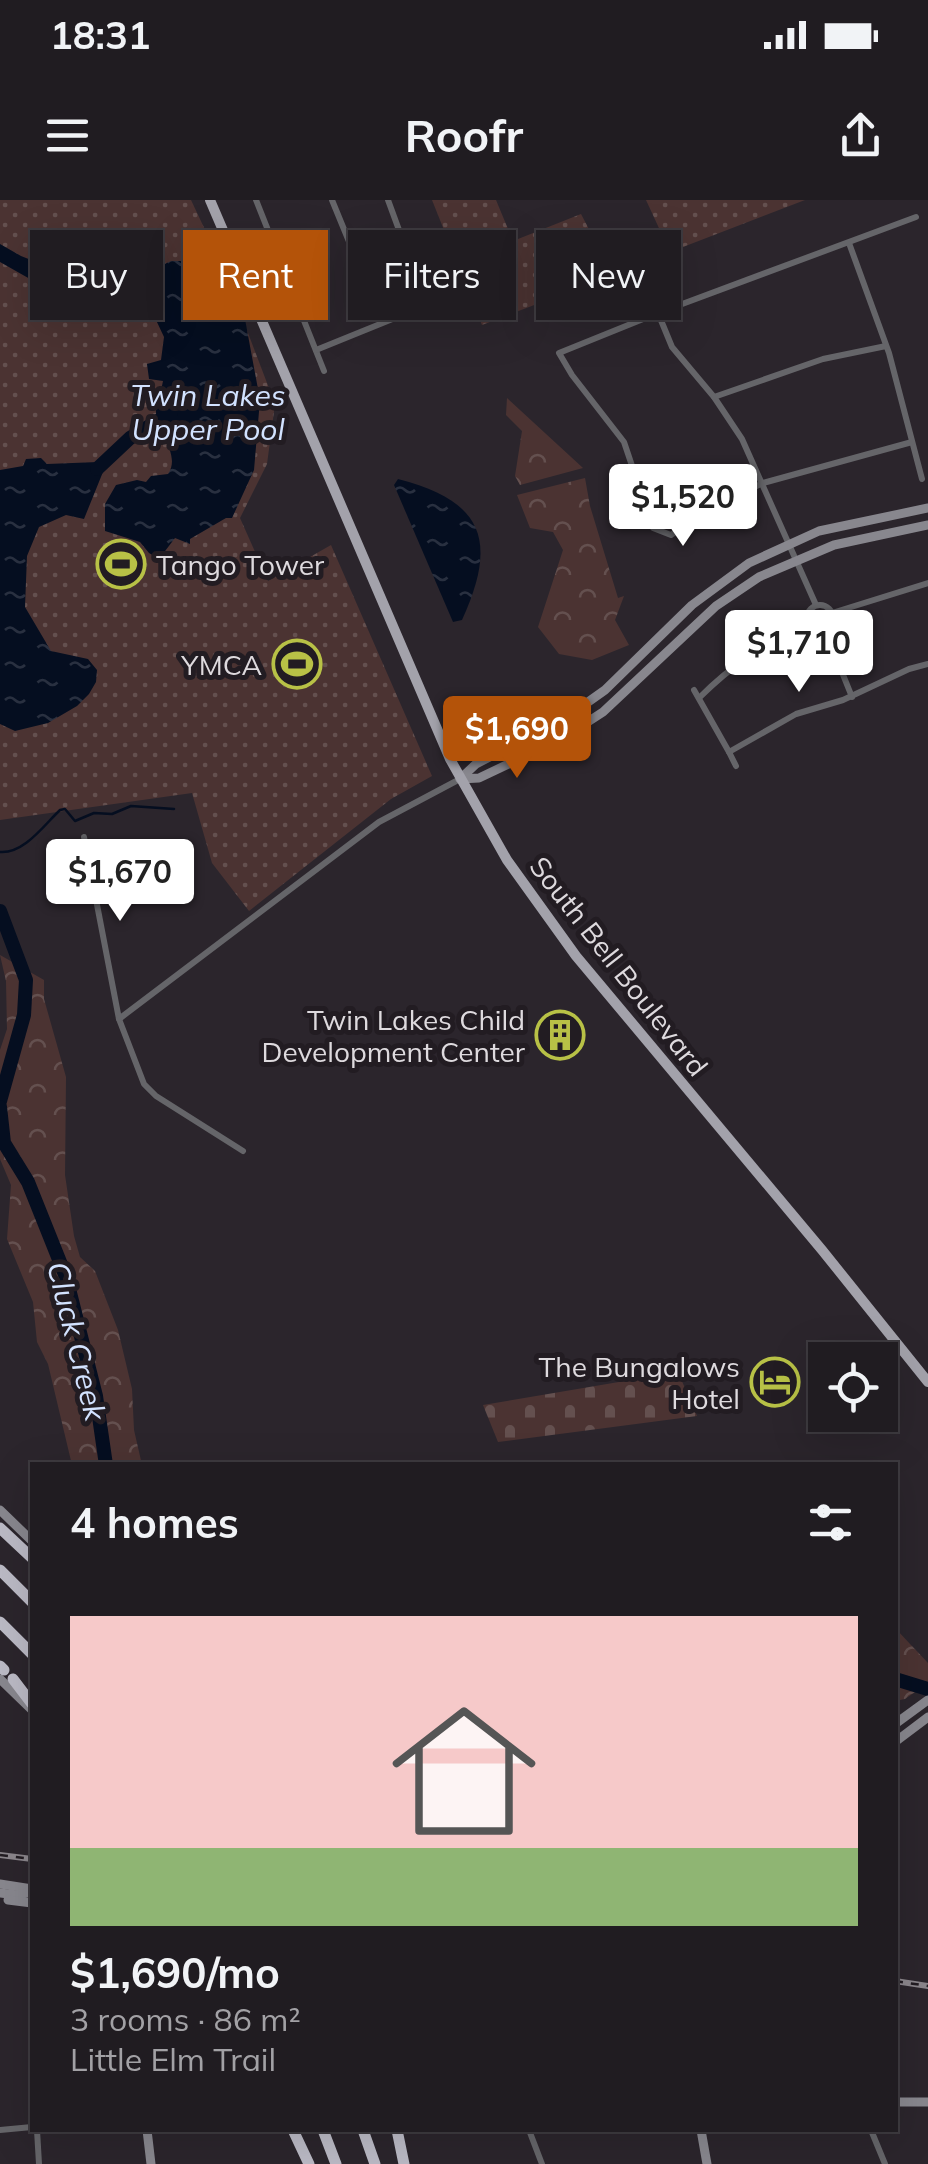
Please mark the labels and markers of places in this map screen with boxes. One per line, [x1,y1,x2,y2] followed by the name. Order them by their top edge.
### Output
[602,464,764,549] pin: $1,520
[95,538,147,590] sports icon: Tango Tower
[156,547,325,582] place label: Tango Tower
[718,610,880,695] pin: $1,710
[271,638,323,690] sports icon: YMCA
[180,647,262,682] place label: YMCA
[436,696,598,781] pin: $1,690
[39,839,201,924] pin: $1,670
[261,1002,526,1069] place label: Twin Lakes Child Development Center
[534,1009,586,1061] building icon: Twin Lakes Child Development Center
[538,1349,740,1416] place label: The Bungalows Hotel
[749,1356,801,1408] hotel icon: The Bungalows Hotel

